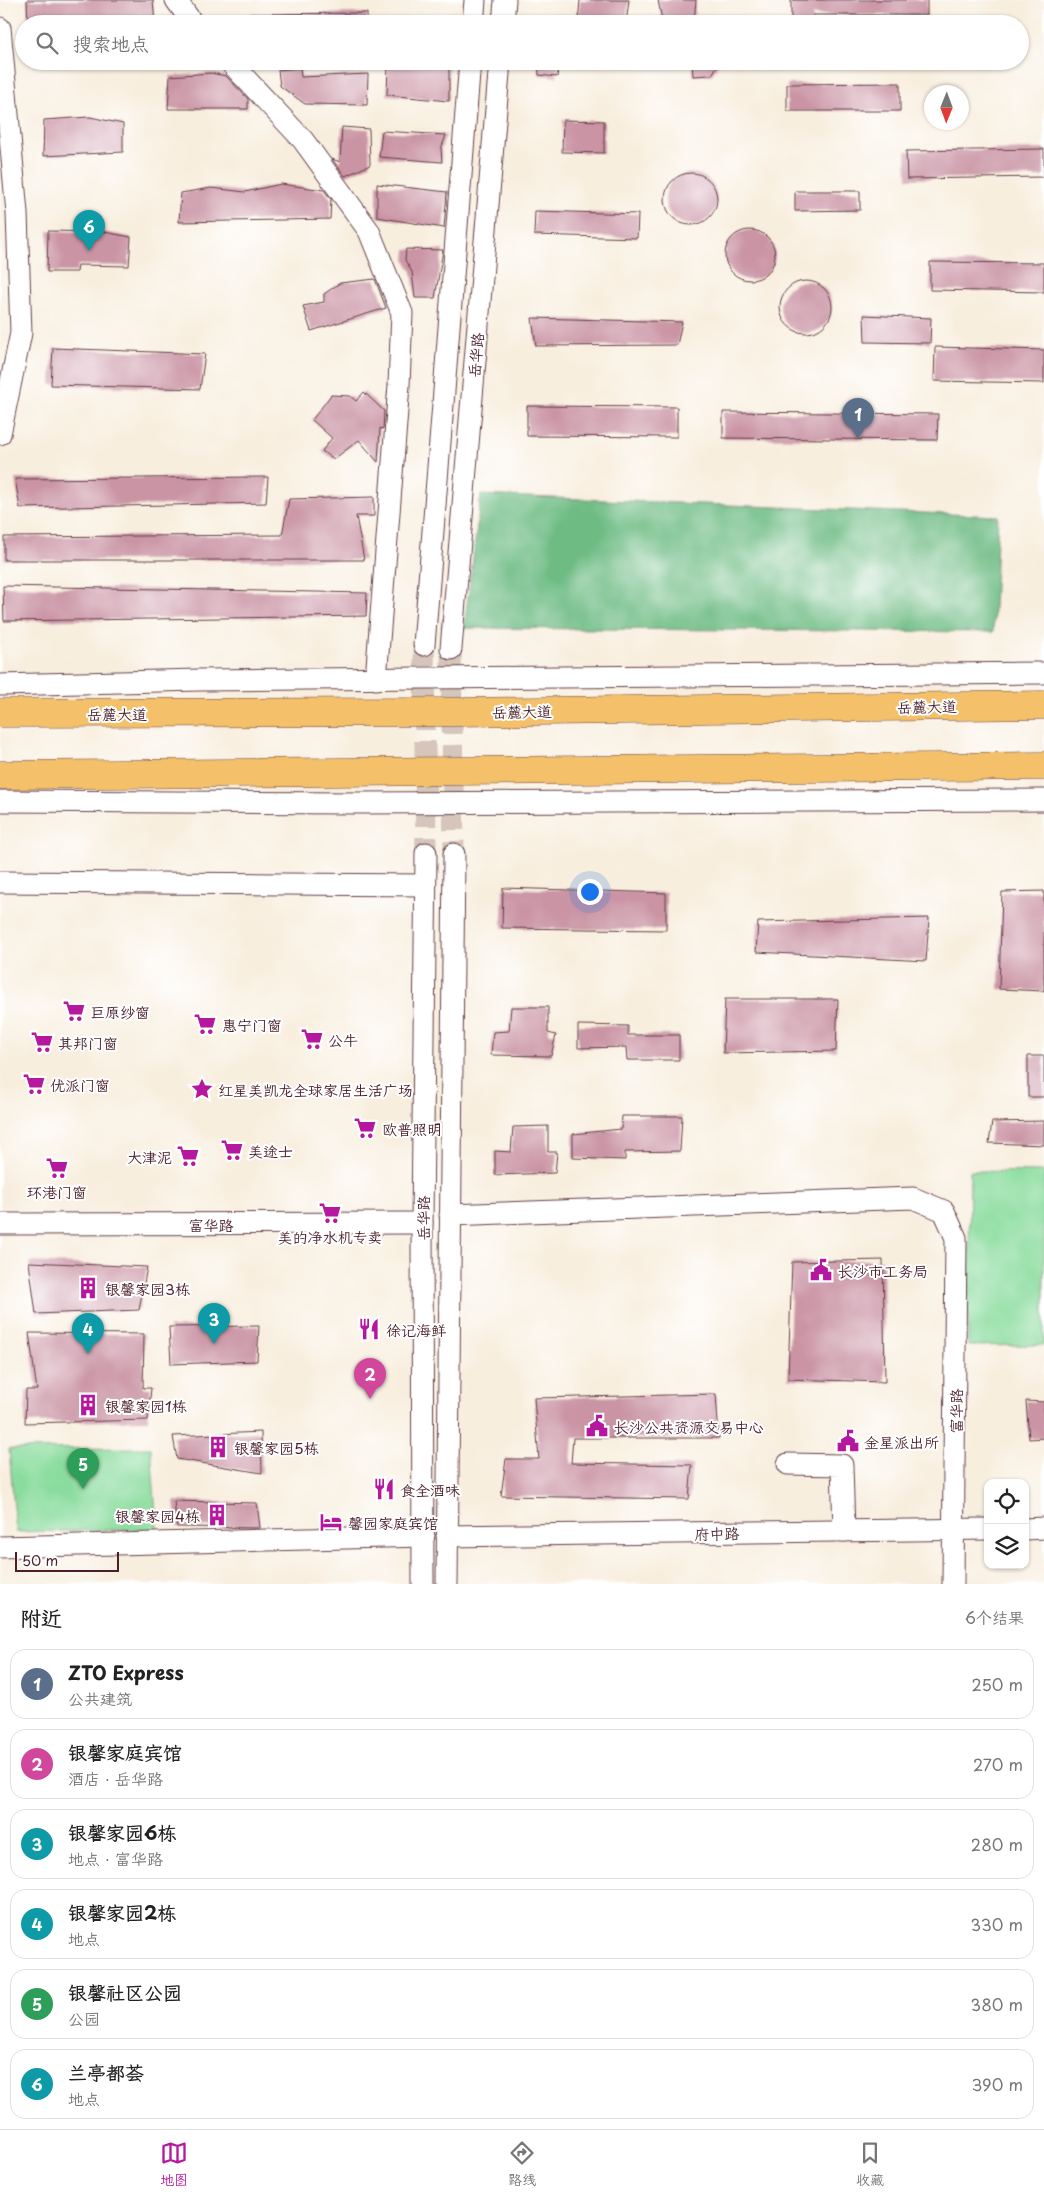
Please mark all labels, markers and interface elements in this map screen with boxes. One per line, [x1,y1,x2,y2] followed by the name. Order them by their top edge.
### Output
[15,15,1029,70] search box
[33,29,61,57] icon: search
[73,29,149,57] text: 搜索地点
[924,85,969,130] north arrow
[73,210,105,251] pin: 6
[462,332,488,378] street label: 岳华路
[842,398,874,439] pin: 1
[897,694,957,718] street label: 岳麓大道
[492,699,552,723] street label: 岳麓大道
[87,702,147,725] street label: 岳麓大道
[577,879,603,905] your location
[61,998,87,1024] supermarket icon: 巨原纱窗
[90,1000,150,1023] place label: 巨原纱窗
[192,1011,218,1037] supermarket icon: 惠宁门窗
[222,1013,282,1036] place label: 惠宁门窗
[299,1026,325,1052] supermarket icon: 公牛
[328,1028,358,1051] place label: 公牛
[29,1029,55,1055] supermarket icon: 其邦门窗
[58,1031,118,1054] place label: 其邦门窗
[21,1071,47,1097] supermarket icon: 优派门窗
[50,1073,110,1096] place label: 优派门窗
[189,1076,215,1102] place icon: 红星美凯龙全球家居生活广场
[218,1078,413,1101] place label: 红星美凯龙全球家居生活广场
[352,1115,378,1141] supermarket icon: 欧普照明
[382,1117,442,1140] place label: 欧普照明
[219,1137,245,1163] supermarket icon: 美途士
[248,1139,293,1162] place label: 美途士
[175,1143,201,1169] supermarket icon: 大津泥
[127,1145,172,1168] place label: 大津泥
[44,1155,70,1181] supermarket icon: 环港门窗
[27,1180,87,1203] place label: 环港门窗
[411,1195,434,1241] street label: 岳华路
[317,1200,343,1226] supermarket icon: 美的净水机专卖
[188,1213,234,1236] street label: 富华路
[277,1225,383,1248] place label: 美的净水机专卖
[808,1257,834,1283] public building icon: 长沙市工务局
[838,1259,928,1282] place label: 长沙市工务局
[75,1275,101,1301] building icon: 银馨家园3栋
[105,1277,190,1300] place label: 银馨家园3栋
[198,1303,230,1344] pin: 3
[72,1313,104,1354] pin: 4
[356,1316,382,1342] restaurant icon: 徐记海鲜
[386,1318,446,1341] place label: 徐记海鲜
[354,1358,386,1399] pin: 2
[944,1388,967,1434] street label: 富华路
[75,1392,101,1418] building icon: 银馨家园1栋
[105,1394,187,1417] place label: 银馨家园1栋
[584,1413,610,1439] public building icon: 长沙公共资源交易中心
[614,1415,764,1438] place label: 长沙公共资源交易中心
[835,1428,861,1454] public building icon: 金星派出所
[864,1430,939,1453] place label: 金星派出所
[205,1434,231,1460] building icon: 银馨家园5栋
[234,1436,319,1459] place label: 银馨家园5栋
[67,1448,99,1489] pin: 5
[371,1476,397,1502] restaurant icon: 食全酒味
[400,1478,460,1501] place label: 食全酒味
[984,1479,1029,1569] map controls
[984,1479,1029,1524] button: locate
[204,1502,230,1528] building icon: 银馨家园4栋
[115,1504,200,1527] place label: 银馨家园4栋
[318,1509,344,1535] hotel icon: 馨园家庭宾馆
[348,1511,438,1534] place label: 馨园家庭宾馆
[694,1521,740,1545] street label: 府中路
[984,1524,1029,1569] button: layers
[15,1549,119,1572] scale bar
[22,1550,58,1571] text: 50 m
[20,1601,62,1633] text: 附近
[965,1605,1024,1629] text: 6个结果
[68,1658,184,1686] text: ZTO Express
[33,1672,41,1696] text: 1
[972,1672,1023,1696] text: 250 m
[68,1686,132,1710] text: 公共建筑
[68,1738,182,1766] text: 银馨家庭宾馆
[31,1752,43,1776] text: 2
[973,1752,1023,1776] text: 270 m
[68,1766,163,1790] text: 酒店 · 岳华路
[68,1818,176,1846] text: 银馨家园6栋
[32,1832,42,1856] text: 3
[971,1832,1023,1856] text: 280 m
[68,1846,163,1870] text: 地点 · 富华路
[68,1898,176,1926] text: 银馨家园2栋
[32,1912,42,1936] text: 4
[970,1912,1023,1936] text: 330 m
[68,1926,100,1950] text: 地点
[68,1978,182,2006] text: 银馨社区公园
[32,1992,42,2016] text: 5
[971,1992,1023,2016] text: 380 m
[68,2006,100,2030] text: 公园
[68,2058,144,2086] text: 兰亭都荟
[31,2072,43,2096] text: 6
[972,2072,1023,2096] text: 390 m
[68,2086,100,2110] text: 地点
[160,2139,188,2190] tab: 地图
[508,2139,536,2190] tab: 路线
[856,2139,884,2190] tab: 收藏

